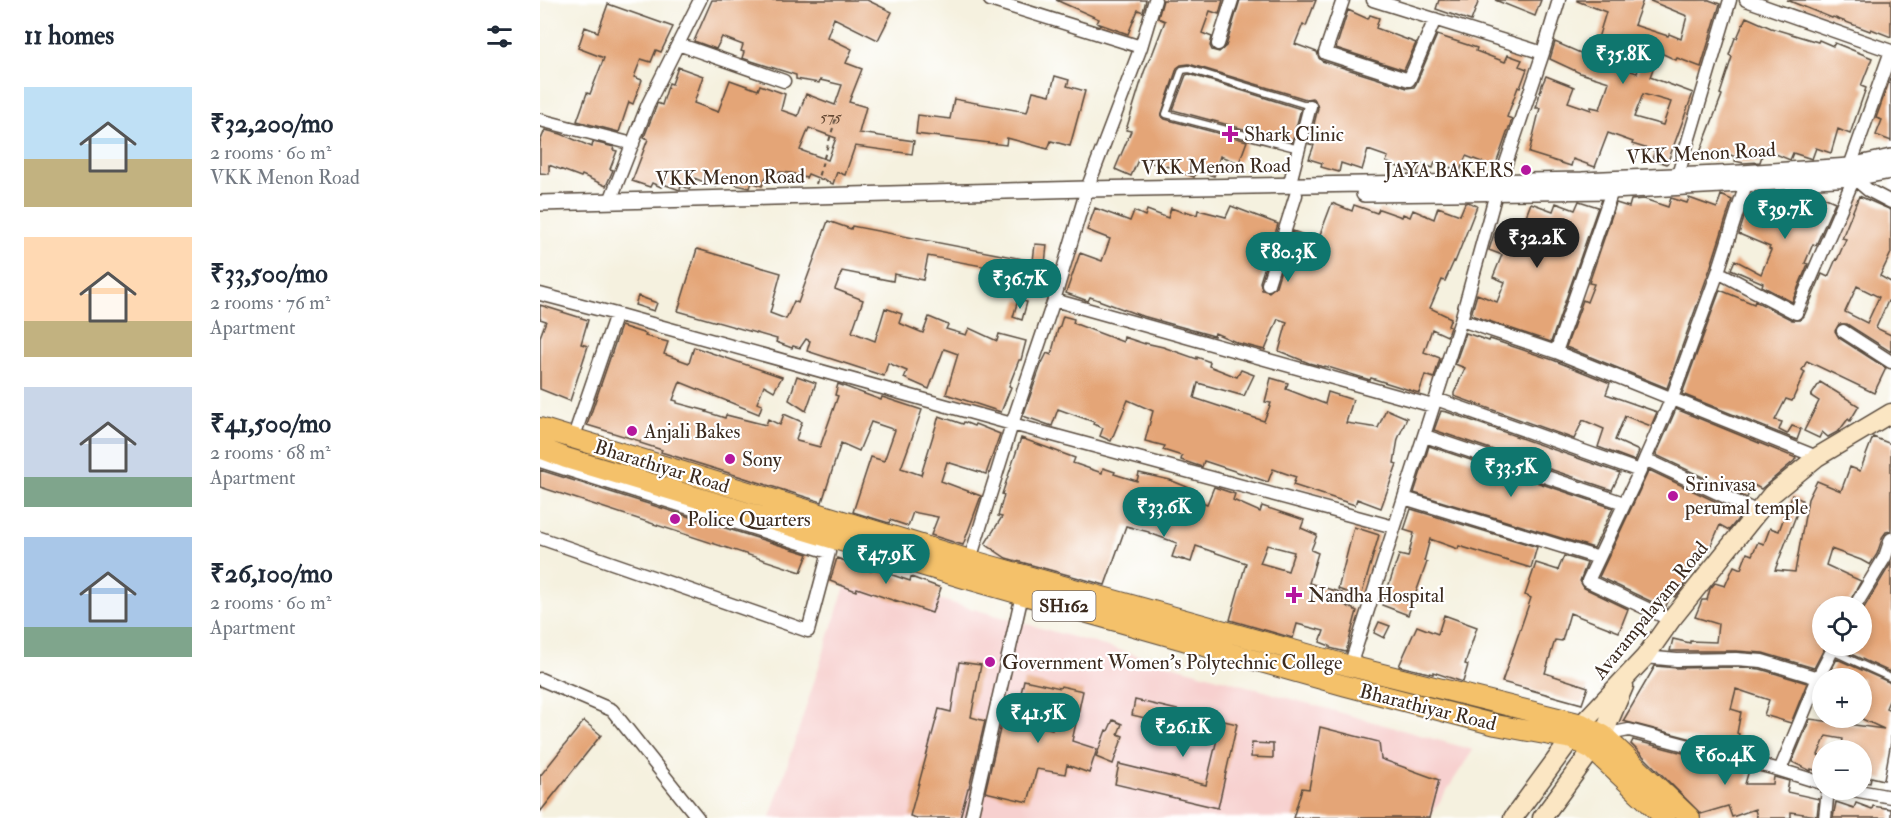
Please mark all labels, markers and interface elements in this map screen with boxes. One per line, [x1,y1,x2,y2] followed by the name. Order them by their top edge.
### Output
[24,20,114,52] text: 11 homes
[483,20,516,53] icon: filters
[1574,34,1672,85] pin: ₹35.8K
[1596,41,1650,66] text: ₹35.8K
[820,107,842,127] house number: 575
[210,108,333,140] text: ₹32,200/mo
[72,111,144,183] icon: home
[1244,122,1344,147] place label: Shark Clinic
[1221,125,1239,143] marker: Shark Clinic
[1626,137,1777,170] street label: VKK Menon Road
[210,140,331,165] text: 2 rooms · 60 m²
[1141,153,1291,180] street label: VKK Menon Road
[1383,158,1514,183] place label: JAYA BAKERS
[1519,163,1533,177] marker: JAYA BAKERS
[655,164,805,191] street label: VKK Menon Road
[210,165,360,190] text: VKK Menon Road
[1736,189,1834,240] pin: ₹39.7K
[1757,196,1813,221] text: ₹39.7K
[1488,218,1586,269] pin: ₹32.2K
[1508,225,1566,250] text: ₹32.2K
[1239,232,1337,283] pin: ₹80.3K
[1260,239,1316,264] text: ₹80.3K
[210,258,328,290] text: ₹33,500/mo
[971,259,1069,310] pin: ₹36.7K
[72,261,144,333] icon: home
[992,266,1048,291] text: ₹36.7K
[210,290,330,315] text: 2 rooms · 76 m²
[210,315,295,340] text: Apartment
[210,408,331,440] text: ₹41,500/mo
[72,411,144,483] icon: home
[643,419,740,444] place label: Anjali Bakes
[625,424,639,438] marker: Anjali Bakes
[591,434,733,499] street label: Bharathiyar Road
[210,440,331,465] text: 2 rooms · 68 m²
[742,447,783,472] place label: Sony
[1462,447,1560,498] pin: ₹33.5K
[723,452,737,466] marker: Sony
[1484,454,1538,479] text: ₹33.5K
[210,465,295,490] text: Apartment
[1684,472,1808,521] place label: Srinivasa perumal temple
[1115,487,1213,538] pin: ₹33.6K
[1666,489,1680,503] marker: Srinivasa perumal temple
[1137,494,1191,519] text: ₹33.6K
[687,507,811,532] place label: Police Quarters
[668,512,682,526] marker: Police Quarters
[837,534,935,585] pin: ₹47.9K
[1587,536,1714,686] street label: Avarampalayam Road
[857,541,915,566] text: ₹47.9K
[210,558,332,590] text: ₹26,100/mo
[72,561,144,633] icon: home
[1308,583,1444,609] place label: Nandha Hospital
[1285,586,1303,604] marker: Nandha Hospital
[210,590,331,615] text: 2 rooms · 60 m²
[1032,591,1096,621] road number: SH162
[1812,596,1872,800] map controls
[1812,596,1872,656] button: locate
[210,615,295,640] text: Apartment
[1002,650,1342,675] place label: Government Women's Polytechnic College
[983,655,997,669] marker: Government Women's Polytechnic College
[1812,668,1872,728] button: +
[1357,678,1499,737] street label: Bharathiyar Road
[989,693,1087,744] pin: ₹41.5K
[1010,700,1066,725] text: ₹41.5K
[1134,707,1232,758] pin: ₹26.1K
[1155,714,1211,739] text: ₹26.1K
[1676,735,1774,786] pin: ₹60.4K
[1812,740,1872,800] button: −
[1695,742,1755,767] text: ₹60.4K

